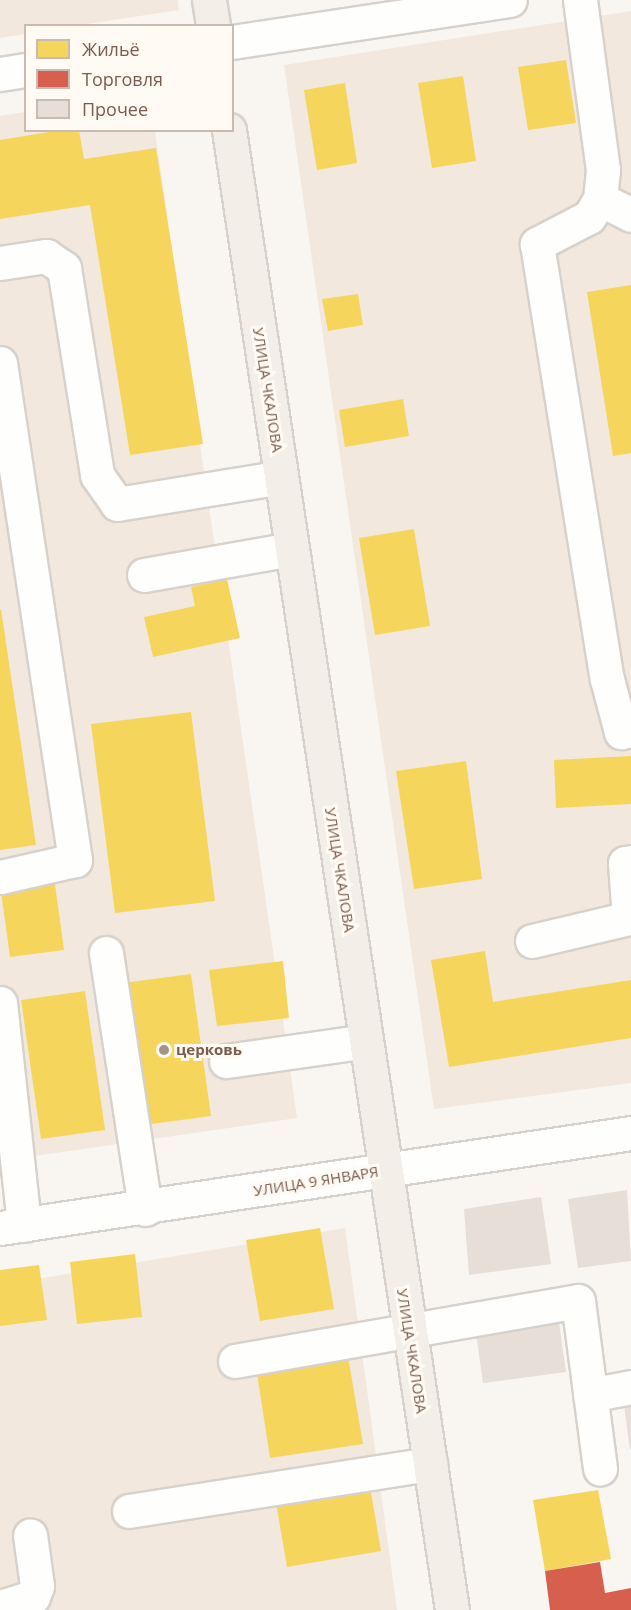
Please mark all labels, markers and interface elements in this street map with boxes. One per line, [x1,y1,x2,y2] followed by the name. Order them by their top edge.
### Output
[24,24,234,132] legend
[82,37,140,61] text: Жильё
[82,67,163,91] text: Торговля
[82,97,148,121] text: Прочее
[249,326,287,454] street label: УЛИЦА ЧКАЛОВА
[321,806,359,934] street label: УЛИЦА ЧКАЛОВА
[176,1041,242,1059] place label: церковь
[157,1043,171,1057] marker: церковь
[252,1162,380,1200] street label: УЛИЦА 9 ЯНВАРЯ
[393,1287,431,1415] street label: УЛИЦА ЧКАЛОВА

